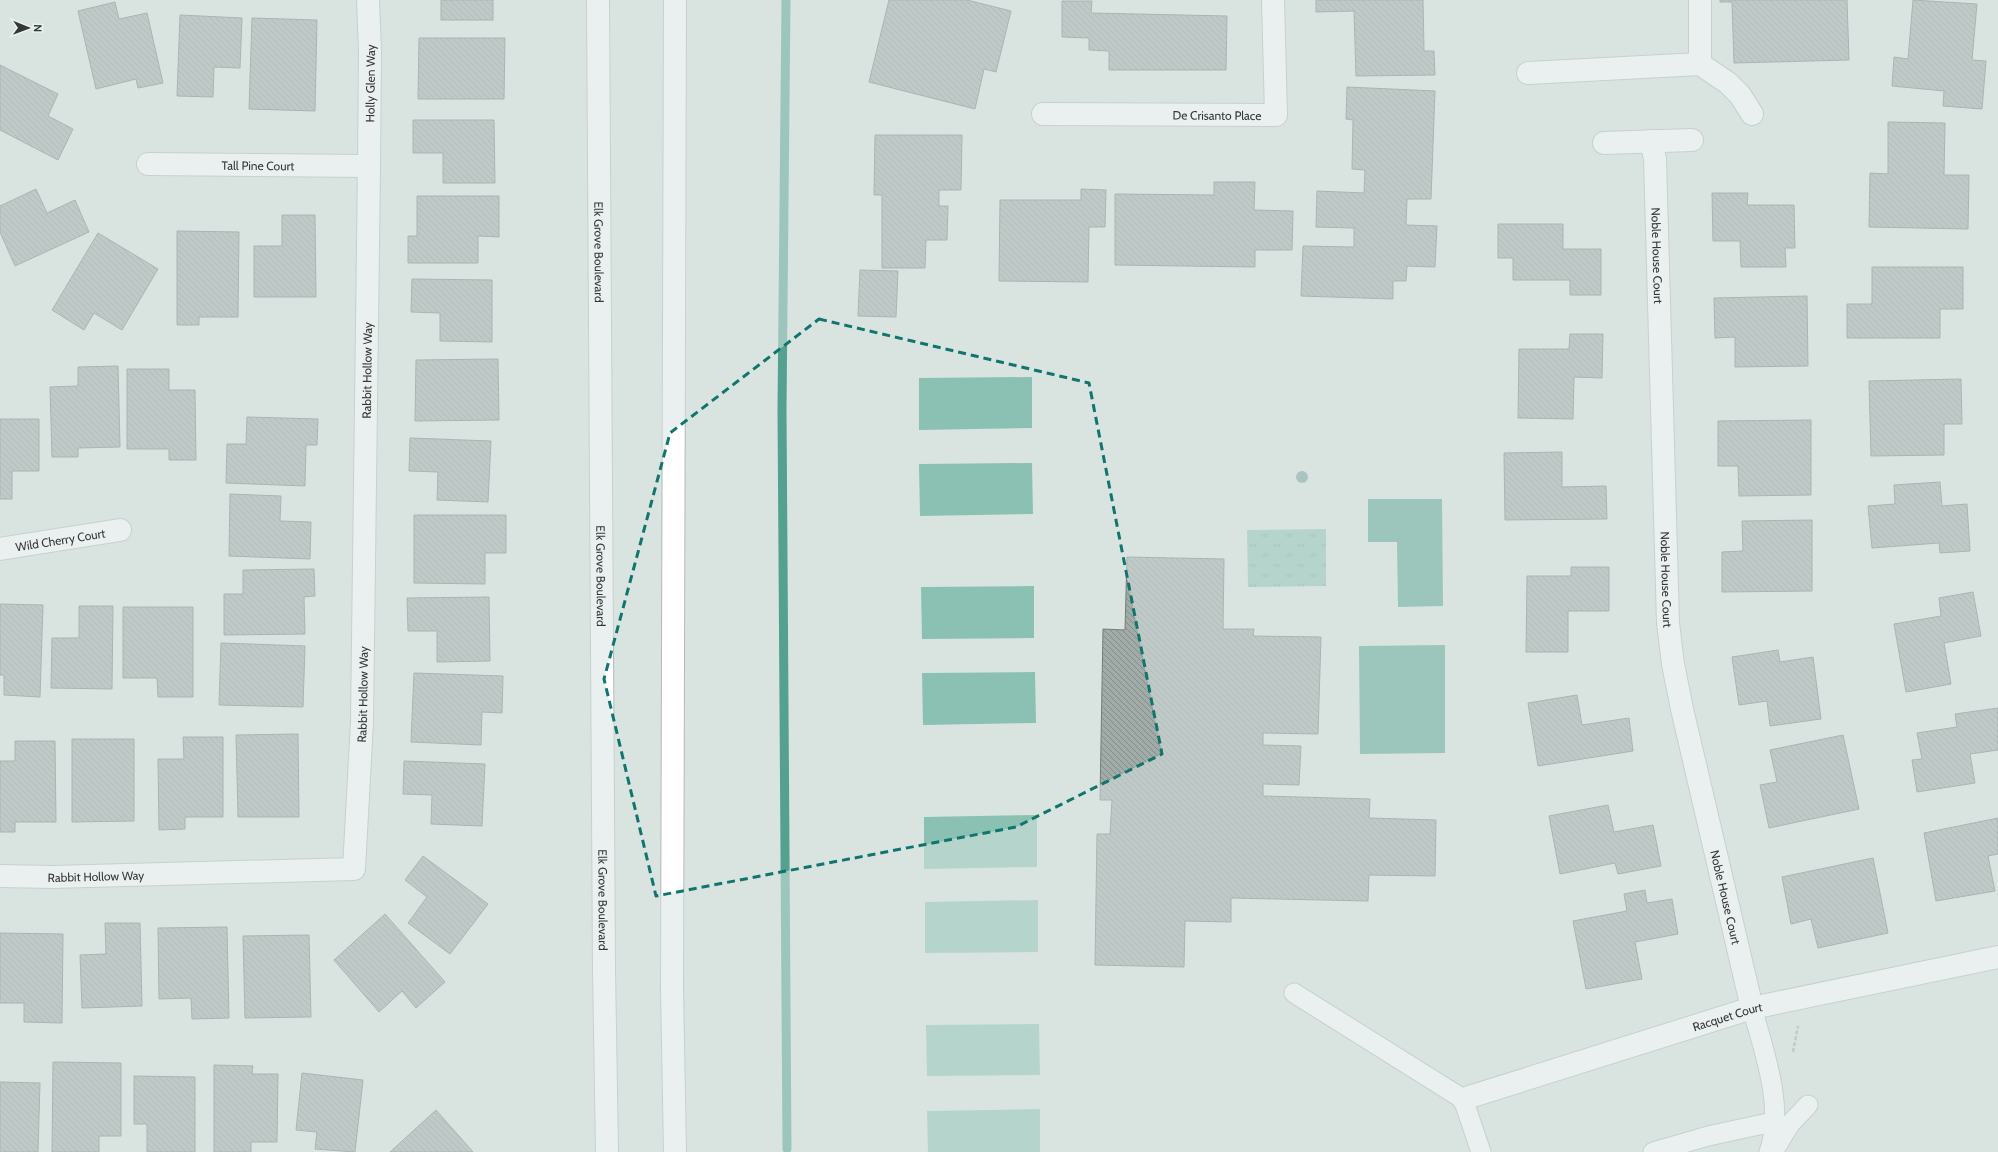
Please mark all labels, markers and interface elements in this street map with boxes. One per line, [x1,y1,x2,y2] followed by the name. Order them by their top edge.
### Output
[8,8,48,48] north arrow
[31,24,45,32] text: N
[362,44,378,122] street label: Holly Glen Way
[1173,107,1261,122] street label: De Crisanto Place
[222,157,294,173] street label: Tall Pine Court
[592,201,607,303] street label: Elk Grove Boulevard
[1649,207,1667,304] street label: Noble House Court
[358,322,375,419] street label: Rabbit Hollow Way
[14,525,106,554] street label: Wild Cherry Court
[594,525,609,627] street label: Elk Grove Boulevard
[1658,531,1676,628] street label: Noble House Court
[353,646,370,743] street label: Rabbit Hollow Way
[596,849,611,951] street label: Elk Grove Boulevard
[1708,849,1744,946] street label: Noble House Court
[48,867,144,885] street label: Rabbit Hollow Way
[1691,999,1763,1034] street label: Racquet Court

